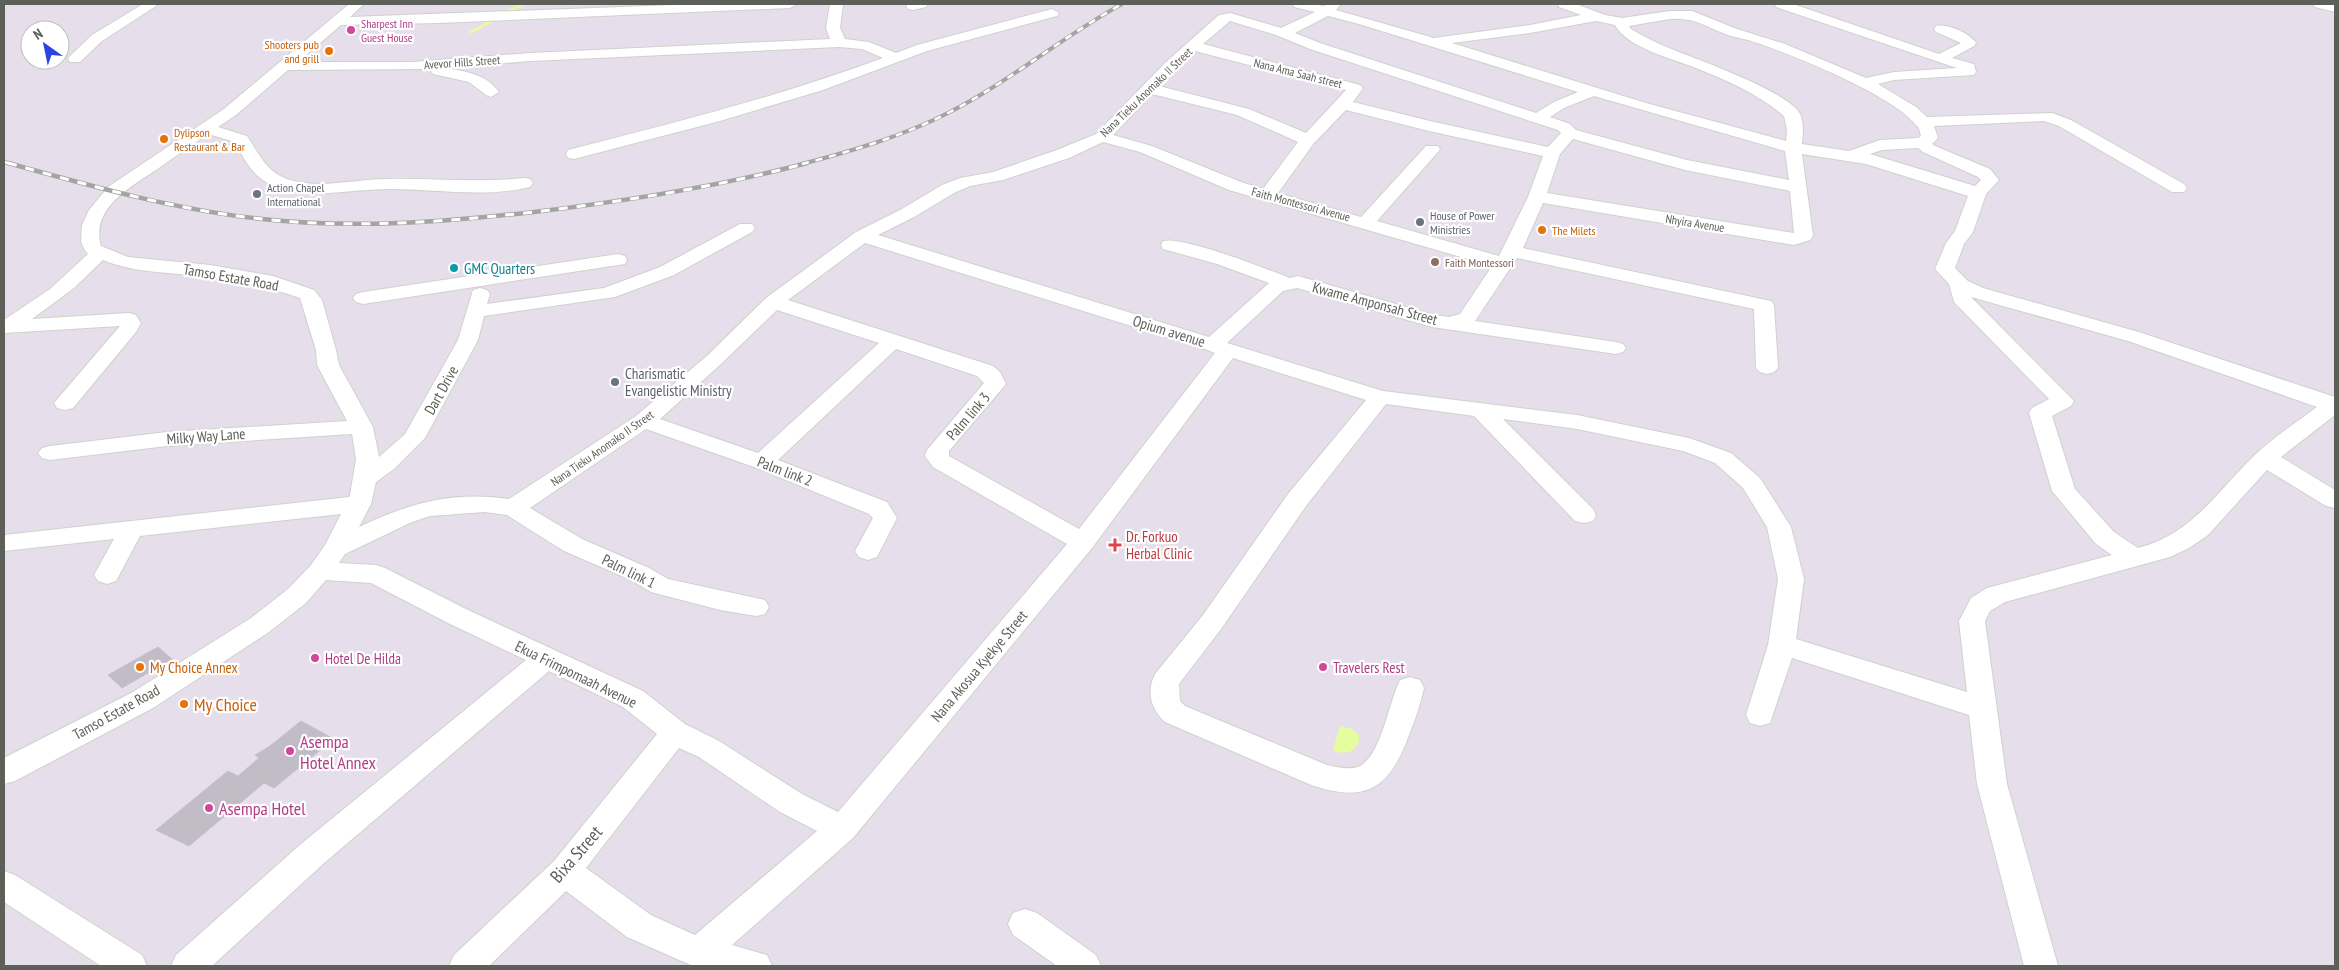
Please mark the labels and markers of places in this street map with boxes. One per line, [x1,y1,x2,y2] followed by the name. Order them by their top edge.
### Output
[361,16,413,45] place label: Sharpest Inn Guest House
[345,24,357,36] marker: Sharpest Inn Guest House
[265,37,319,66] place label: Shooters pub and grill
[323,45,335,57] marker: Shooters pub and grill
[174,125,246,154] place label: Dylipson Restaurant & Bar
[158,133,170,145] marker: Dylipson Restaurant & Bar
[267,180,324,209] place label: Action Chapel International
[251,188,263,200] marker: Action Chapel International
[1430,208,1495,237] place label: House of Power Ministries
[1414,216,1426,228] marker: House of Power Ministries
[1552,223,1596,238] place label: The Milets
[1536,224,1548,236] marker: The Milets
[1445,255,1514,270] place label: Faith Montessori
[1429,256,1441,268] marker: Faith Montessori
[464,259,535,278] place label: GMC Quarters
[448,262,460,274] marker: GMC Quarters
[625,364,732,400] place label: Charismatic Evangelistic Ministry
[609,376,621,388] marker: Charismatic Evangelistic Ministry
[1126,527,1193,563] place label: Dr. Forkuo Herbal Clinic
[1108,538,1122,552] marker: Dr. Forkuo Herbal Clinic
[325,649,401,668] place label: Hotel De Hilda
[309,652,321,664] marker: Hotel De Hilda
[150,658,238,677] place label: My Choice Annex
[1333,658,1405,677] place label: Travelers Rest
[134,661,146,673] marker: My Choice Annex
[1317,661,1329,673] marker: Travelers Rest
[194,693,257,716] place label: My Choice
[178,698,190,710] marker: My Choice
[300,730,377,774] place label: Asempa Hotel Annex
[284,745,296,757] marker: Asempa Hotel Annex
[219,797,306,820] place label: Asempa Hotel
[203,802,215,814] marker: Asempa Hotel

